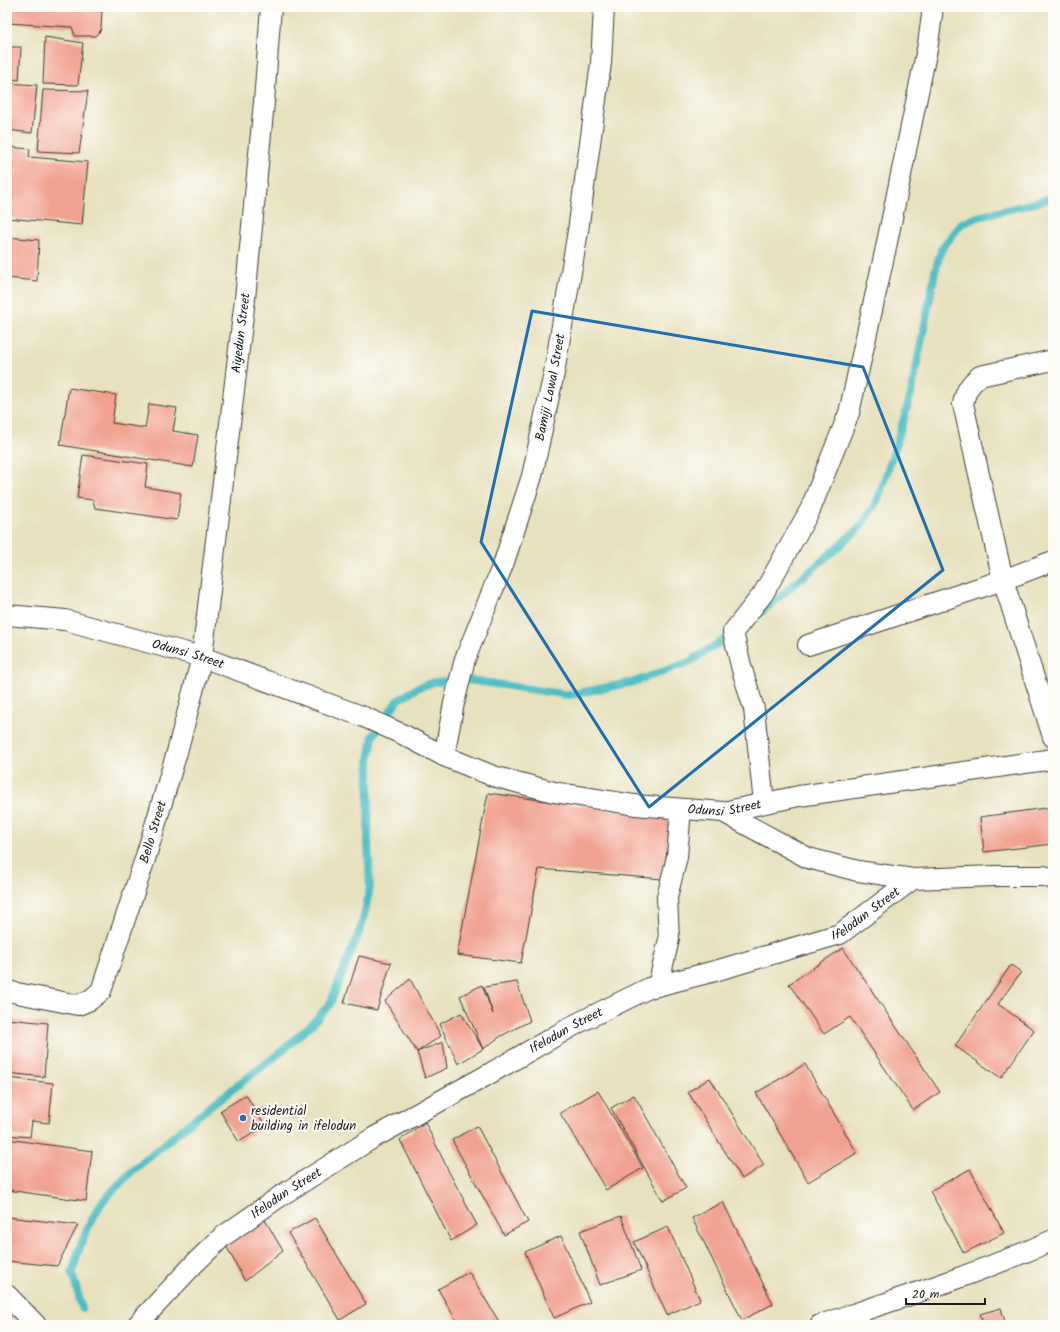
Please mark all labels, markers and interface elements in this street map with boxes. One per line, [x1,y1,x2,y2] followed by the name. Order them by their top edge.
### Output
[226,291,256,374] street label: Aiyedun Street
[529,331,571,443] street label: Bamiji Lawal Street
[150,633,228,675] street label: Odunsi Street
[687,793,764,823] street label: Odunsi Street
[134,797,173,866] street label: Bello Street
[829,881,906,947] street label: Ifelodun Street
[525,1001,608,1059] street label: Ifelodun Street
[251,1101,356,1137] place label: residential building in ifelodun
[238,1113,248,1123] marker: residential building in ifelodun
[246,1162,327,1225] street label: Ifelodun Street
[906,1280,985,1306] scale bar
[912,1285,940,1304] text: 20 m

